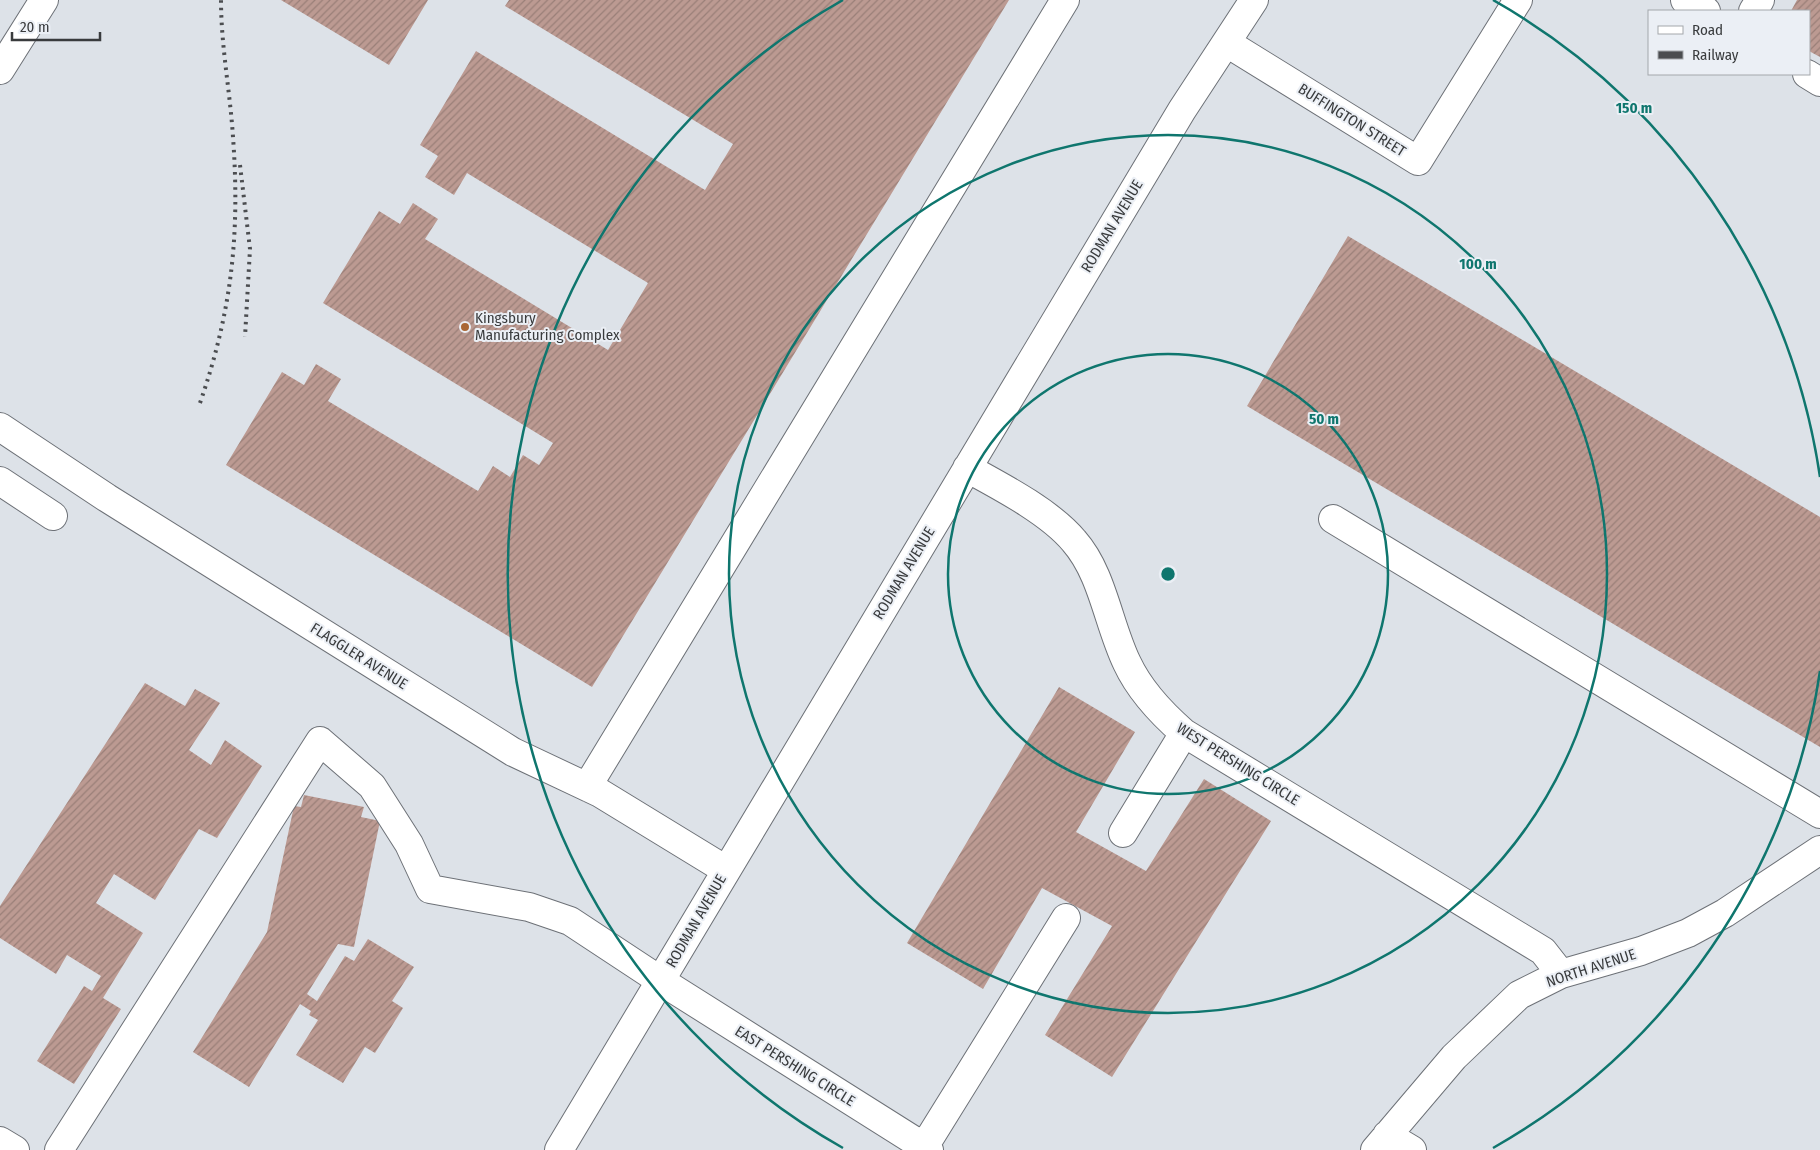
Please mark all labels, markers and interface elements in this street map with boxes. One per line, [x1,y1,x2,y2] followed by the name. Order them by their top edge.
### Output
[12,10,100,42] scale bar
[1648,10,1810,75] legend
[20,18,50,36] text: 20 m
[1692,21,1723,39] text: Road
[1692,46,1739,64] text: Railway
[1295,80,1409,160] street label: BUFFINGTON STREET
[1616,99,1652,117] text: 150 m
[1077,177,1147,275] street label: RODMAN AVENUE
[1459,255,1497,273] text: 100 m
[475,309,620,344] place label: Kingsbury Manufacturing Complex
[459,321,471,333] marker: Kingsbury Manufacturing Complex
[1309,410,1339,428] text: 50 m
[869,524,939,622] street label: RODMAN AVENUE
[1159,565,1177,583] centre of rings
[307,619,411,693] street label: FLAGGLER AVENUE
[1173,719,1303,809] street label: WEST PERSHING CIRCLE
[662,871,730,971] street label: RODMAN AVENUE
[1544,945,1638,991] street label: NORTH AVENUE
[732,1022,858,1110] street label: EAST PERSHING CIRCLE

